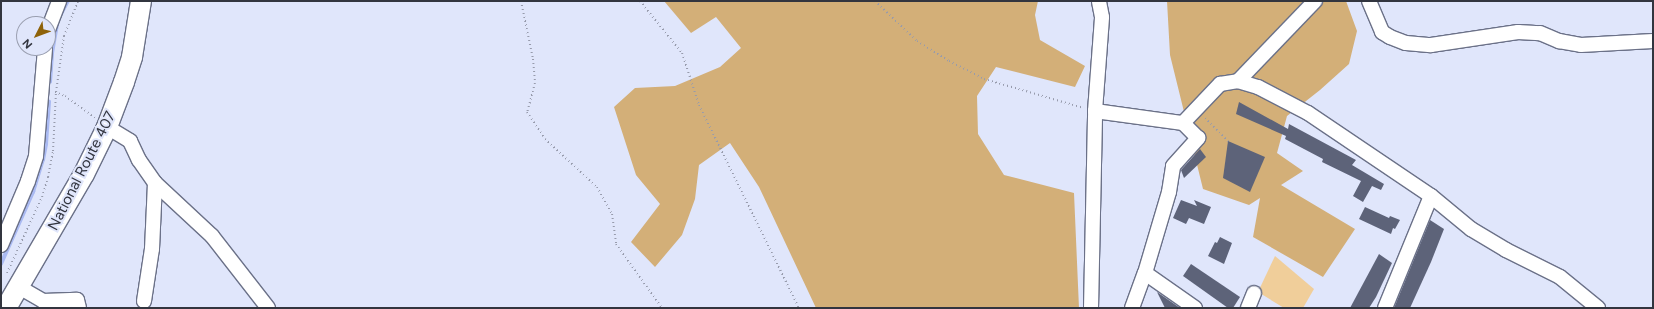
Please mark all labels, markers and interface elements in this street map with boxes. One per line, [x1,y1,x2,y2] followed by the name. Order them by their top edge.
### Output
[16,16,56,56] north arrow
[20,36,35,51] text: N
[44,109,120,233] street label: National Route 407

